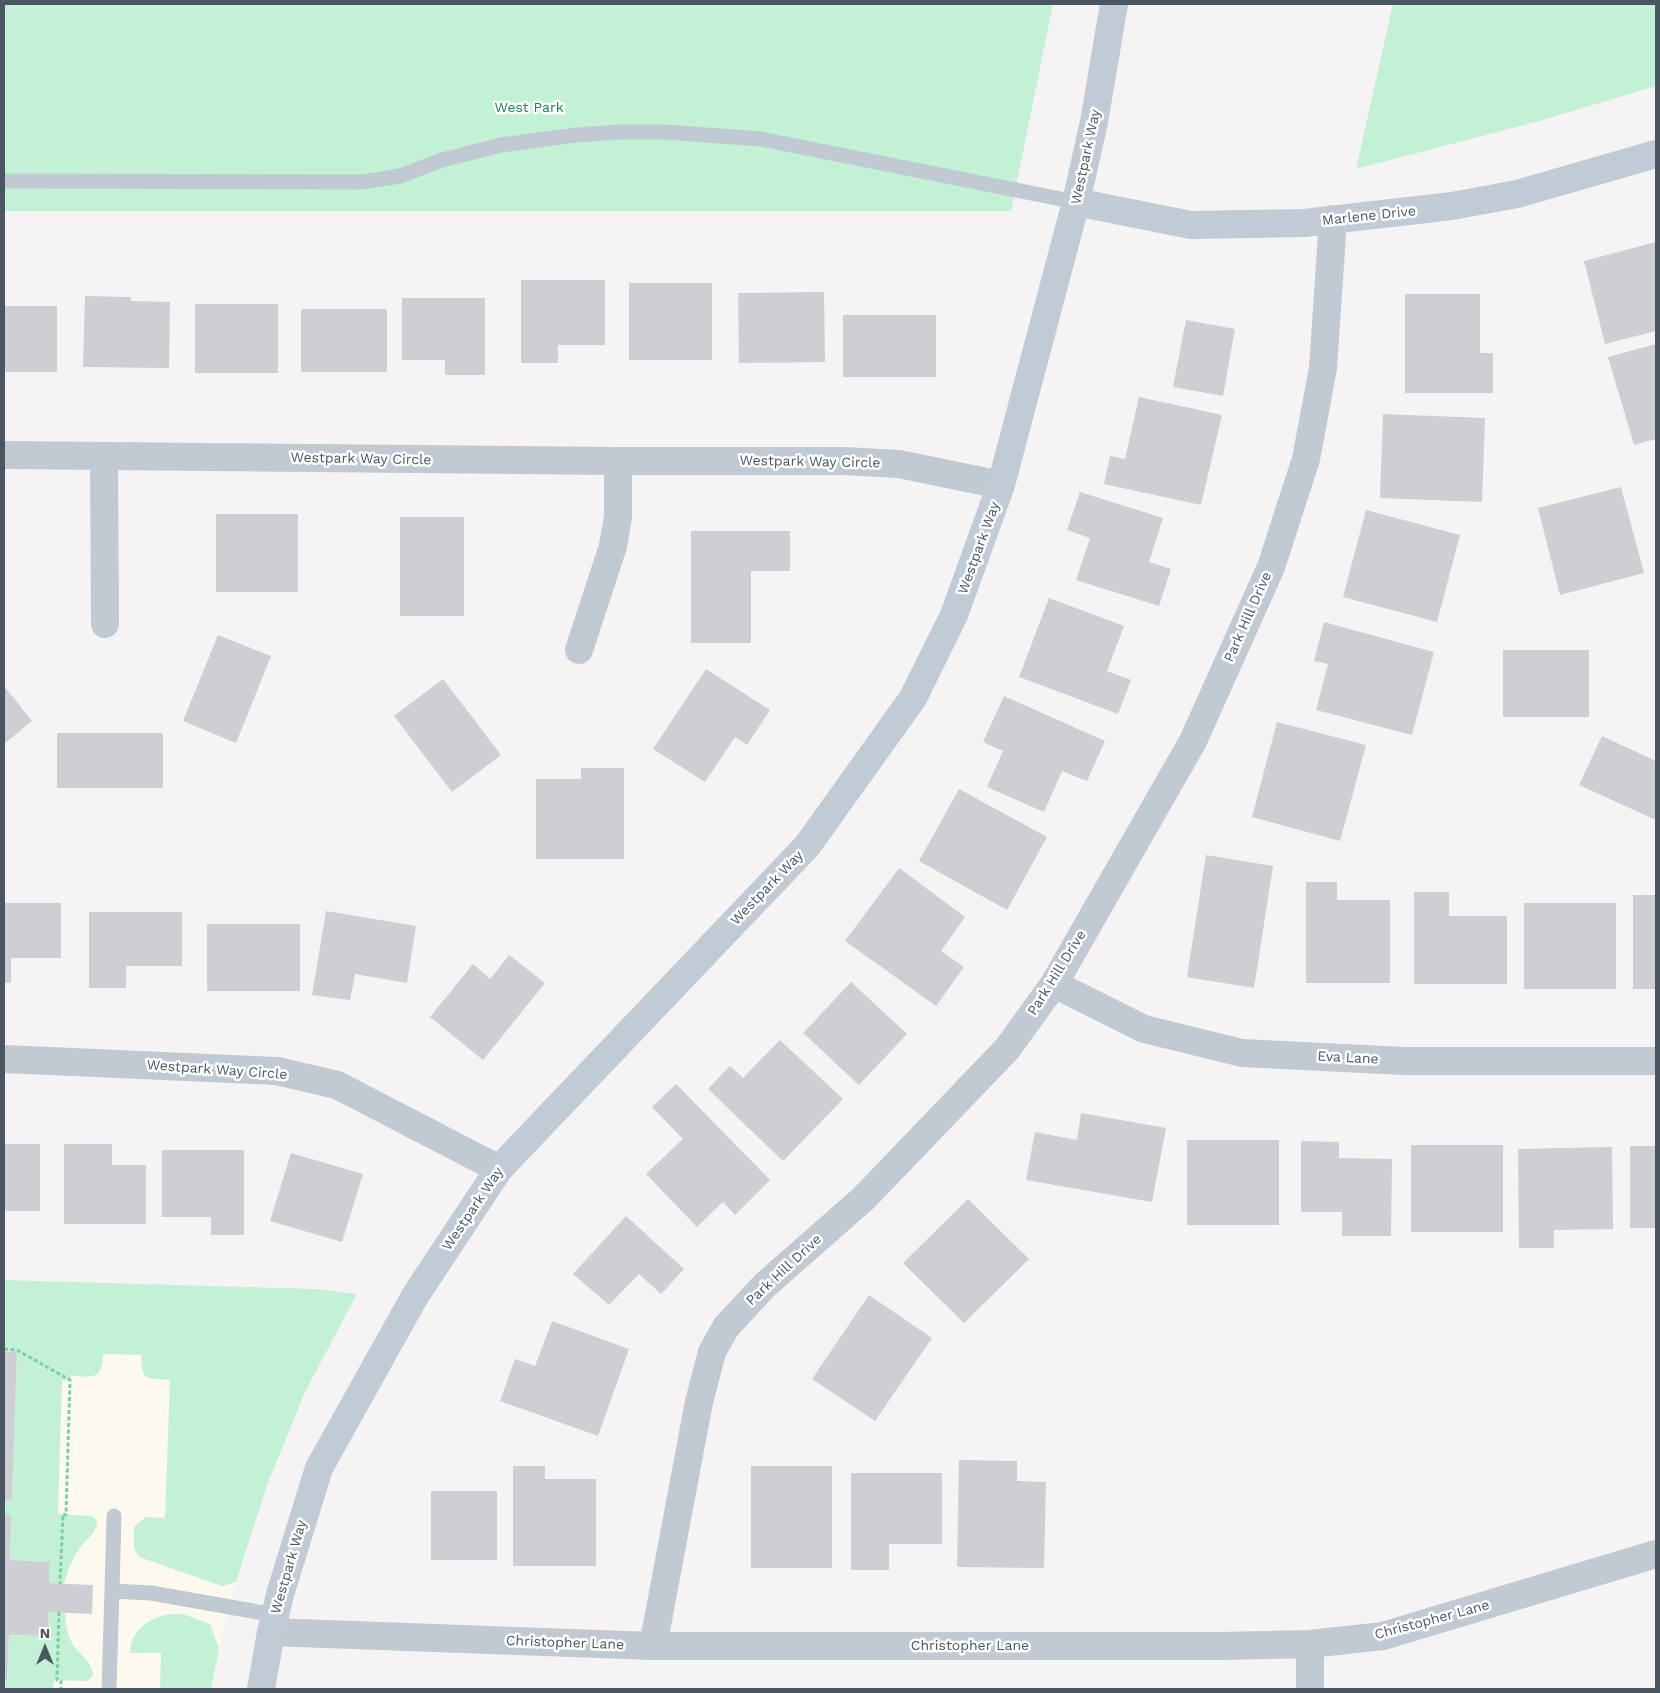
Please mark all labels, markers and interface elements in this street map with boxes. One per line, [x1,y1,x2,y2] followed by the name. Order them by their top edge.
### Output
[494,100,564,116] park label: West Park
[1068,108,1104,206] street label: Westpark Way
[1321,203,1417,229] street label: Marlene Drive
[290,449,432,469] street label: Westpark Way Circle
[739,452,881,472] street label: Westpark Way Circle
[955,500,1003,596] street label: Westpark Way
[1221,569,1275,665] street label: Park Hill Drive
[727,847,807,929] street label: Westpark Way
[1024,927,1090,1019] street label: Park Hill Drive
[1317,1048,1379,1068] street label: Eva Lane
[146,1057,288,1083] street label: Westpark Way Circle
[439,1164,507,1254] street label: Westpark Way
[743,1231,825,1309] street label: Park Hill Drive
[268,1518,310,1616] street label: Westpark Way
[1373,1597,1491,1643] street label: Christopher Lane
[20,1623,70,1673] north arrow
[40,1625,50,1641] text: N
[506,1633,624,1653] street label: Christopher Lane
[911,1638,1029,1654] street label: Christopher Lane

